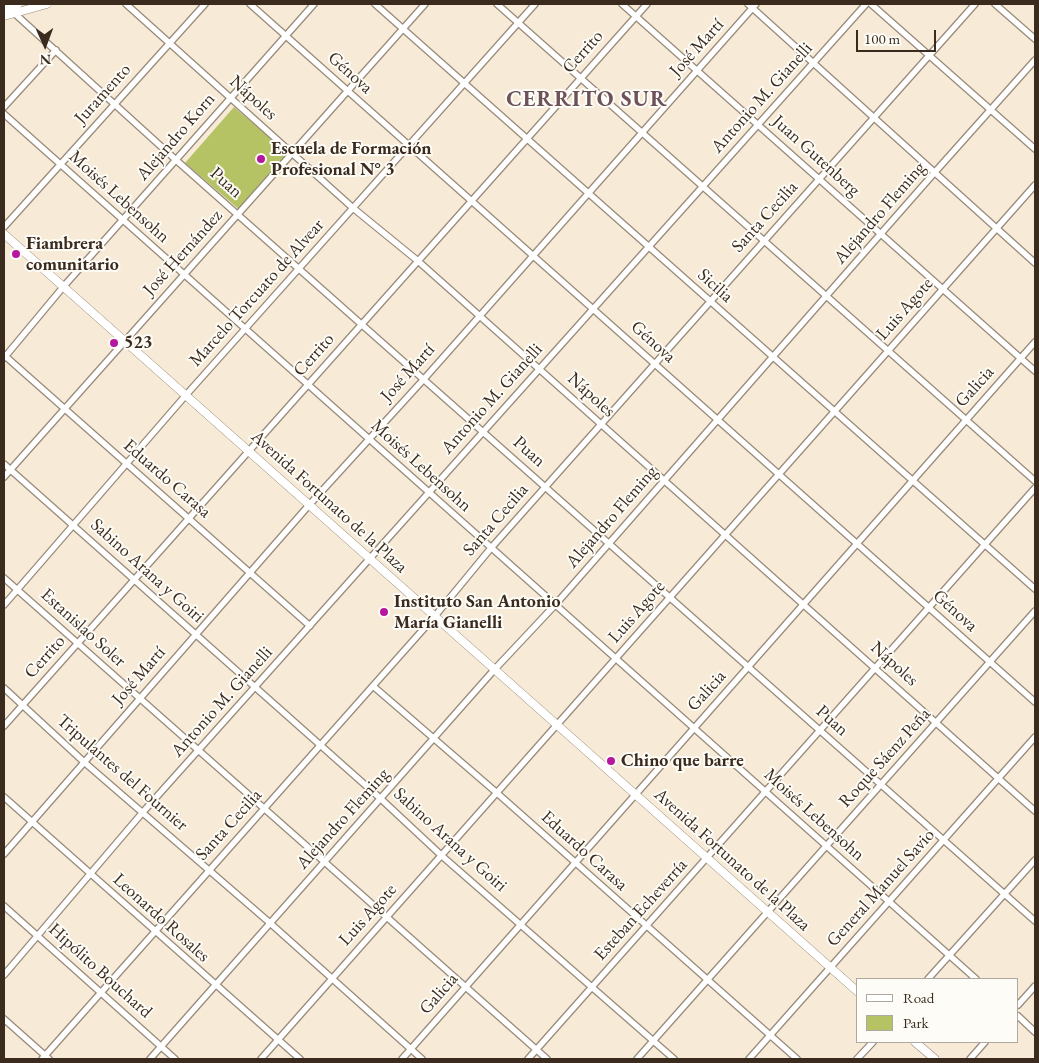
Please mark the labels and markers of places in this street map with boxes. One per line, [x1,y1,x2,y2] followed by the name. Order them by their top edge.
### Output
[271,138,432,180] place label: Escuela de Formación Profesional N° 3
[255,153,267,165] marker: Escuela de Formación Profesional N° 3
[26,233,119,276] place label: Fiambrera comunitario
[10,248,22,260] marker: Fiambrera comunitario
[124,332,153,354] place label: 523
[108,337,120,349] marker: 523
[394,591,560,634] place label: Instituto San Antonio María Gianelli
[378,606,390,618] marker: Instituto San Antonio María Gianelli
[621,750,744,772] place label: Chino que barre
[605,755,617,767] marker: Chino que barre

